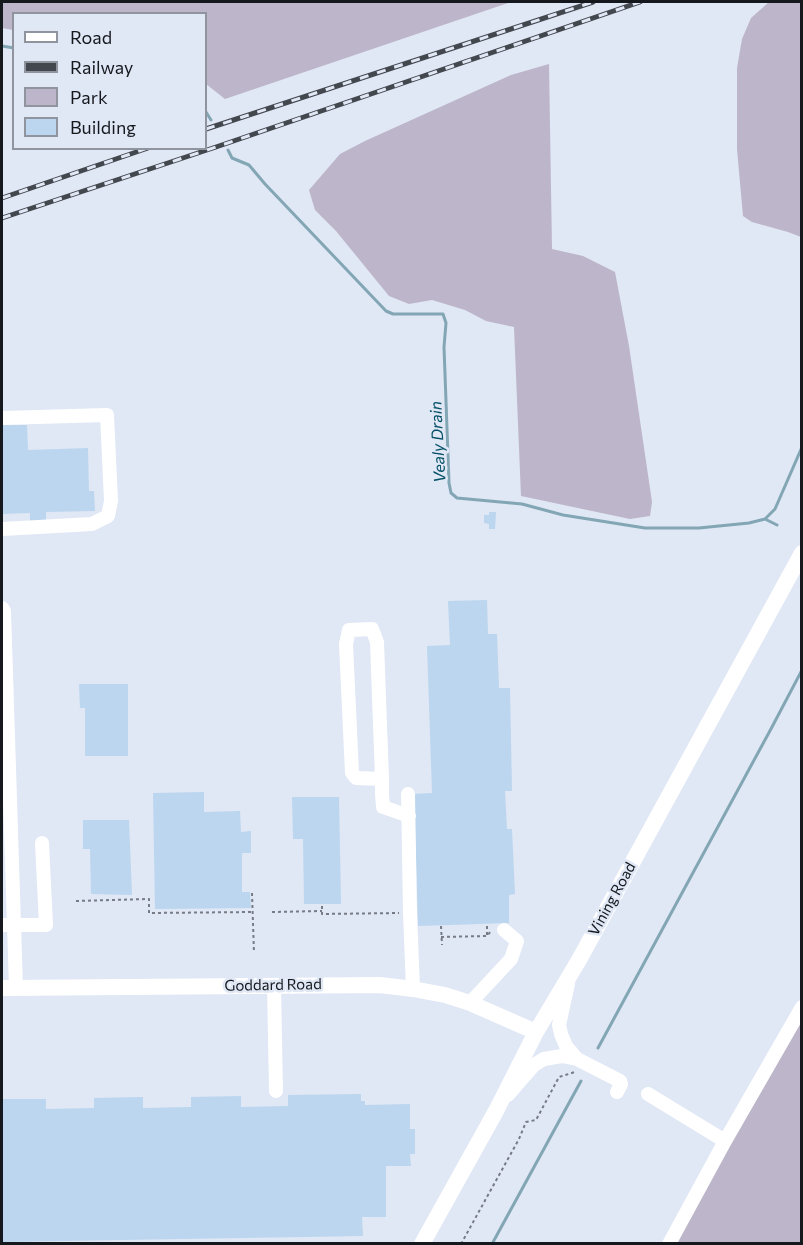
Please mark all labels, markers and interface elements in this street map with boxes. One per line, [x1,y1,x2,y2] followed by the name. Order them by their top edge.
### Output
[12,12,207,150] legend
[70,26,112,48] text: Road
[70,56,133,78] text: Railway
[70,86,108,108] text: Park
[70,116,136,138] text: Building
[426,401,450,483] water label: Vealy Drain
[584,859,640,939] street label: Vining Road
[224,975,322,995] street label: Goddard Road

